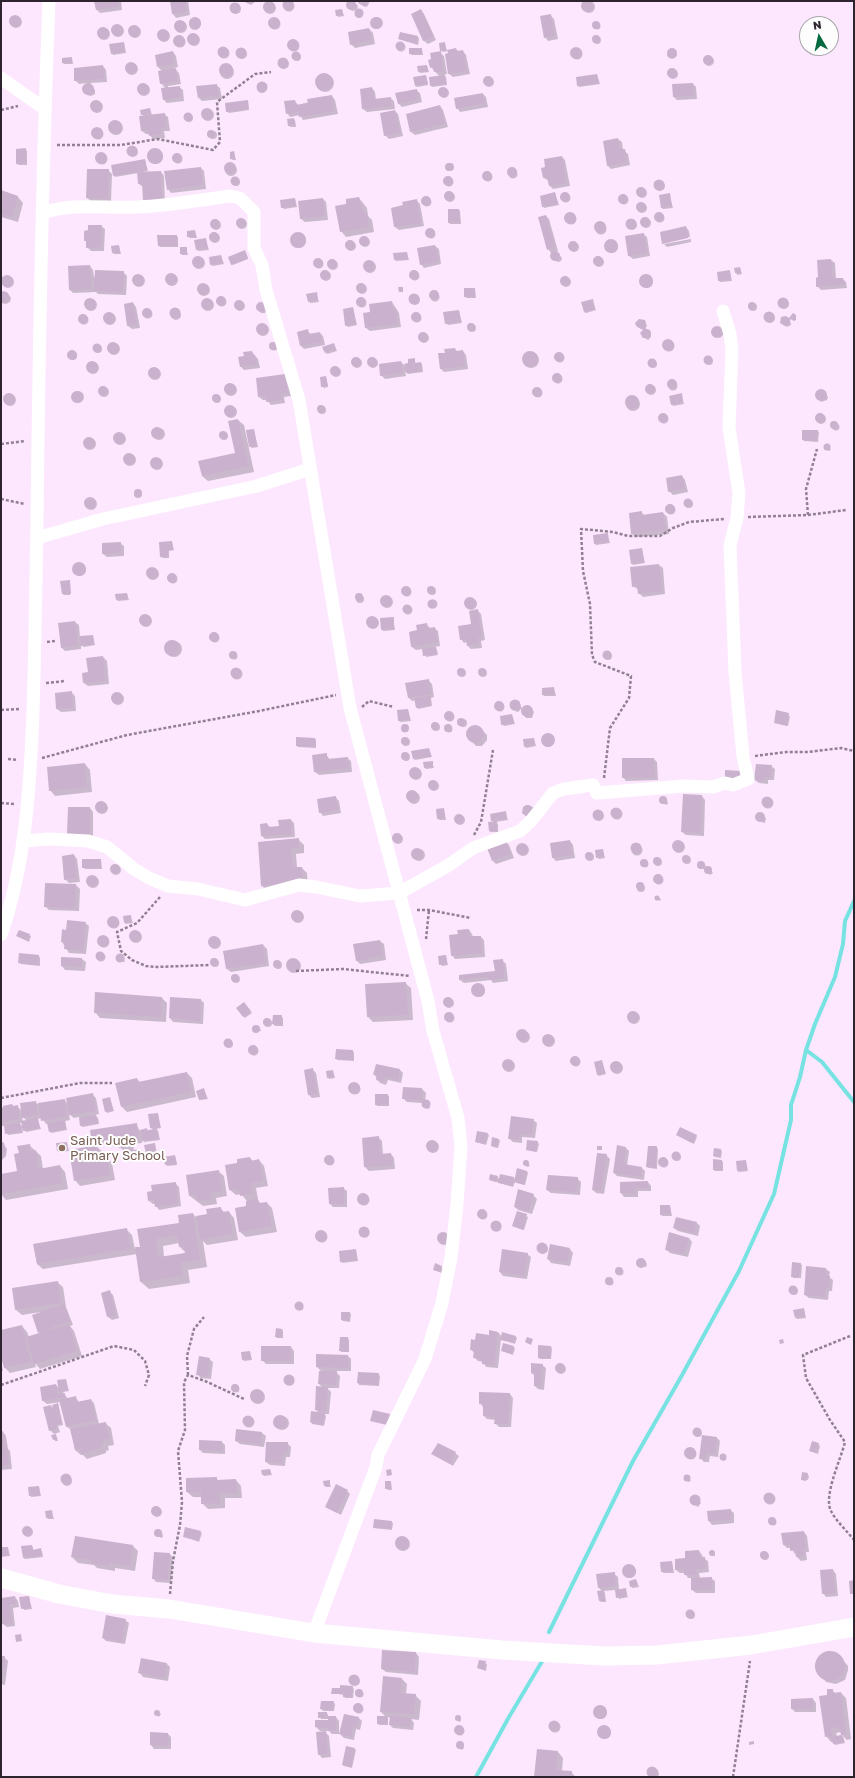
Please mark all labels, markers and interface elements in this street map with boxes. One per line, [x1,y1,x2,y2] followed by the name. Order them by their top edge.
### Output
[799,16,839,56] north arrow
[812,18,822,32] text: N
[70,1133,165,1164] place label: Saint Jude Primary School
[57,1143,67,1153] marker: Saint Jude Primary School

